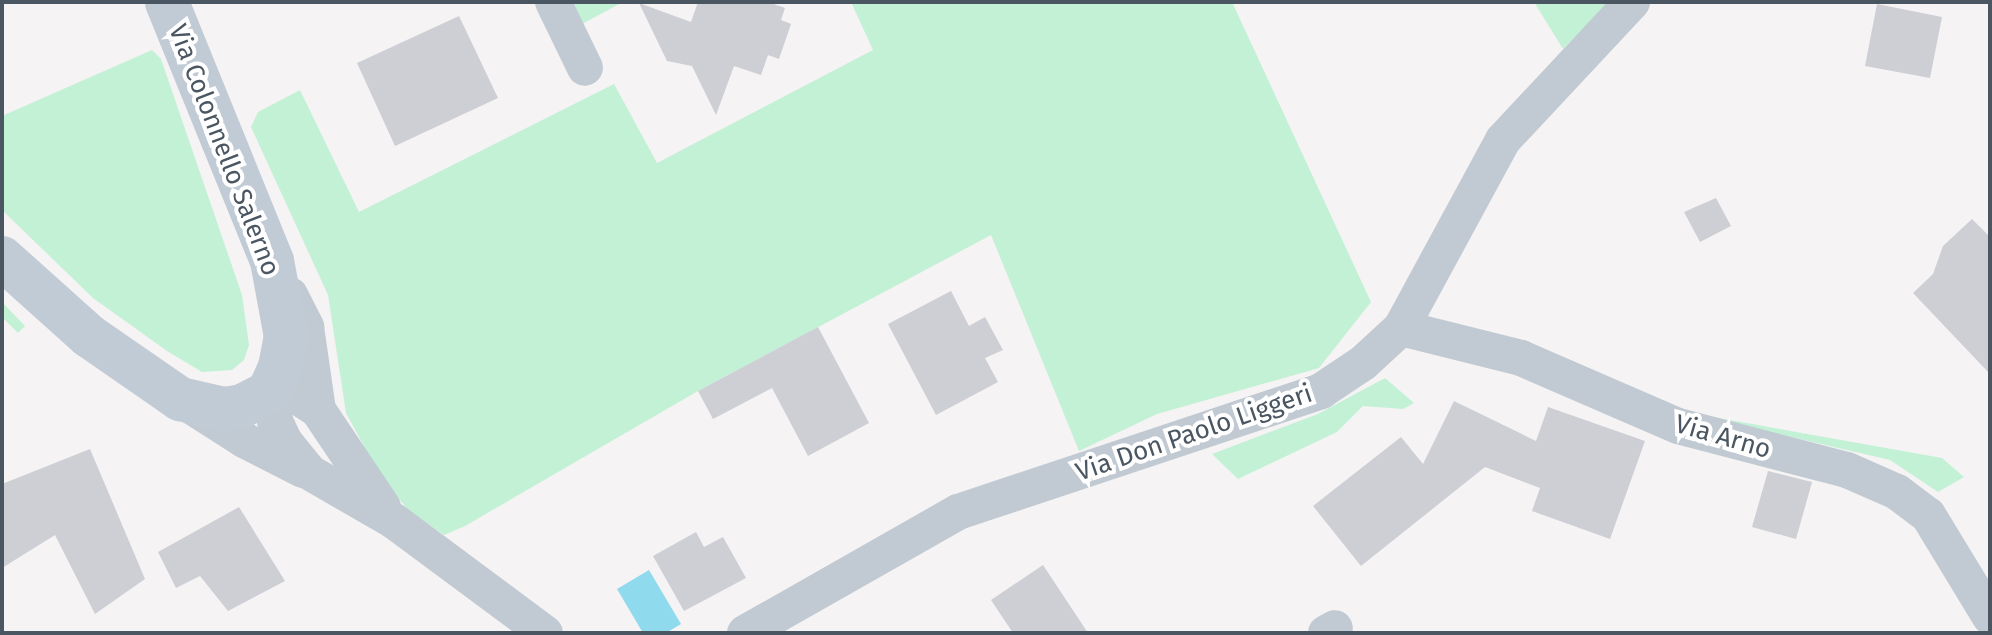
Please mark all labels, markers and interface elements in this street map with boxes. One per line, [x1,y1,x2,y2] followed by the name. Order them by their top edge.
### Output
[162,20,286,280] street label: Via Colonnello Salerno
[1072,378,1316,488] street label: Via Don Paolo Liggeri
[1672,408,1774,466] street label: Via Arno

